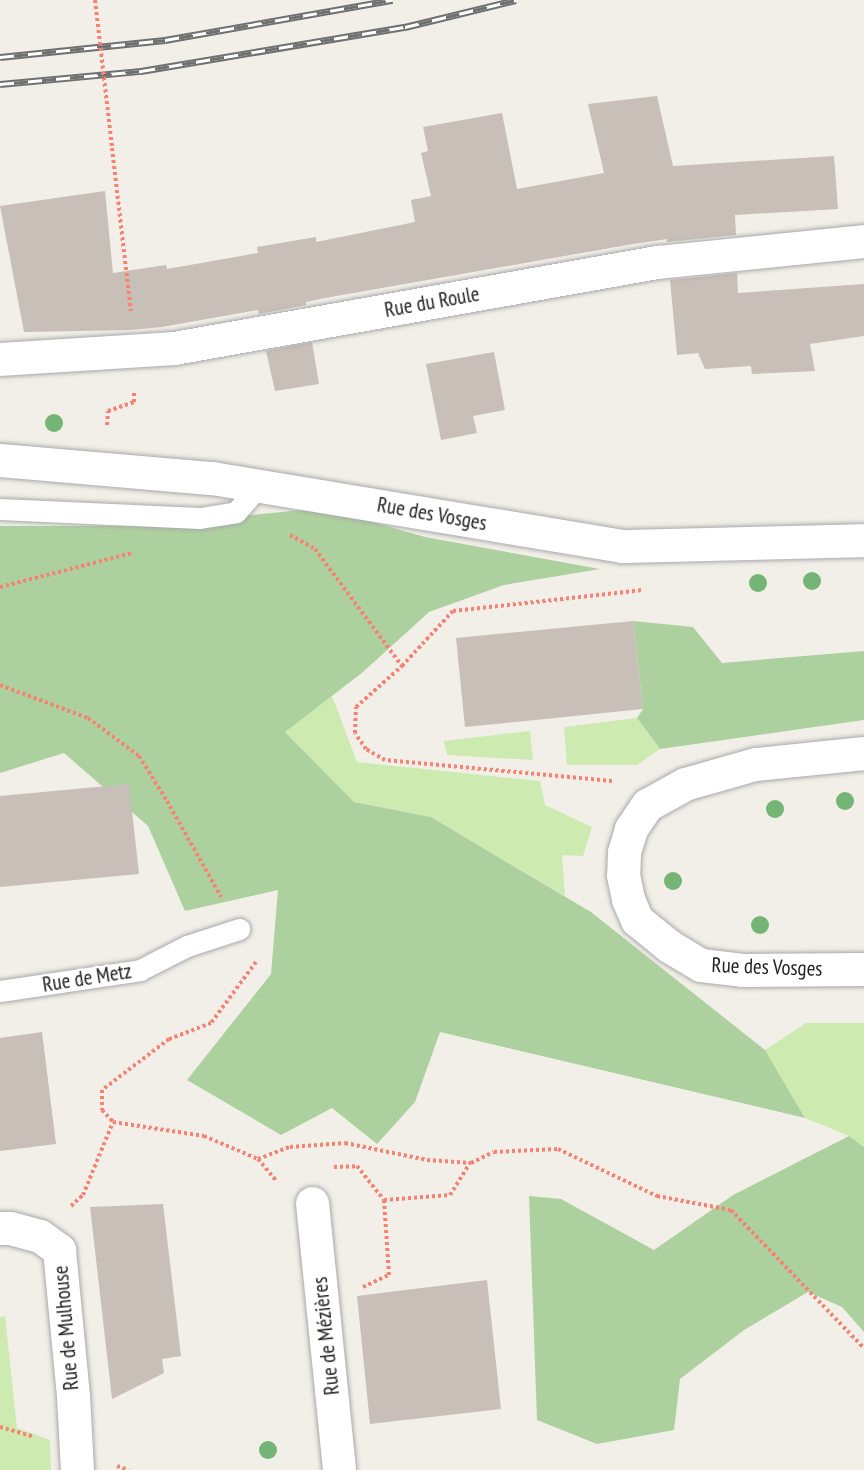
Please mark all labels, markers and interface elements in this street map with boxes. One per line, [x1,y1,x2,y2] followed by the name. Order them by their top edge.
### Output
[383,281,481,323] street label: Rue du Roule
[375,492,489,536] street label: Rue des Vosges
[711,952,823,982] street label: Rue des Vosges
[41,959,133,997] street label: Rue de Metz
[48,1265,84,1391] street label: Rue de Mulhouse
[307,1276,345,1396] street label: Rue de Mézières

